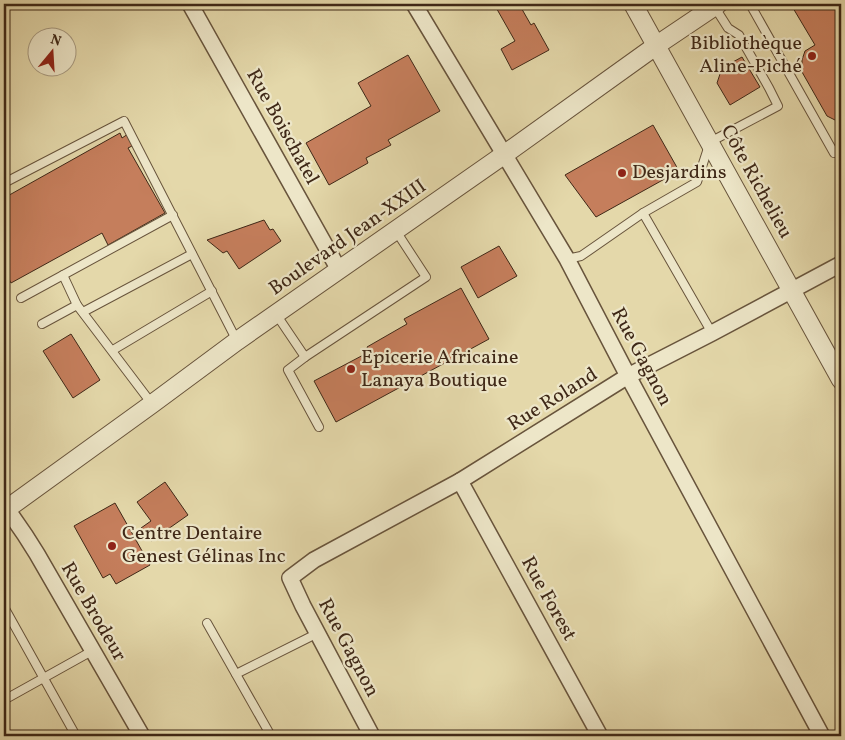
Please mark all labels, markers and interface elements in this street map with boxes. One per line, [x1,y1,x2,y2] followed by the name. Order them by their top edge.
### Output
[28,28,78,78] north arrow
[48,30,63,52] text: N
[690,30,802,81] place label: Bibliothèque Aline-Piché
[806,50,818,62] marker: Bibliothèque Aline-Piché
[239,64,325,190] street label: Rue Boischatel
[713,120,799,244] street label: Côte Richelieu
[632,159,726,187] place label: Desjardins
[616,167,628,179] marker: Desjardins
[264,173,432,303] street label: Boulevard Jean-XXIII
[603,303,679,411] street label: Rue Gagnon
[361,344,518,395] place label: Epicerie Africaine Lanaya Boutique
[503,361,603,439] street label: Rue Roland
[345,363,357,375] marker: Epicerie Africaine Lanaya Boutique
[122,520,286,571] place label: Centre Dentaire Genest Gélinas Inc
[106,540,118,552] marker: Centre Dentaire Genest Gélinas Inc
[513,552,583,646] street label: Rue Forest
[53,557,133,667] street label: Rue Brodeur
[310,594,386,702] street label: Rue Gagnon

